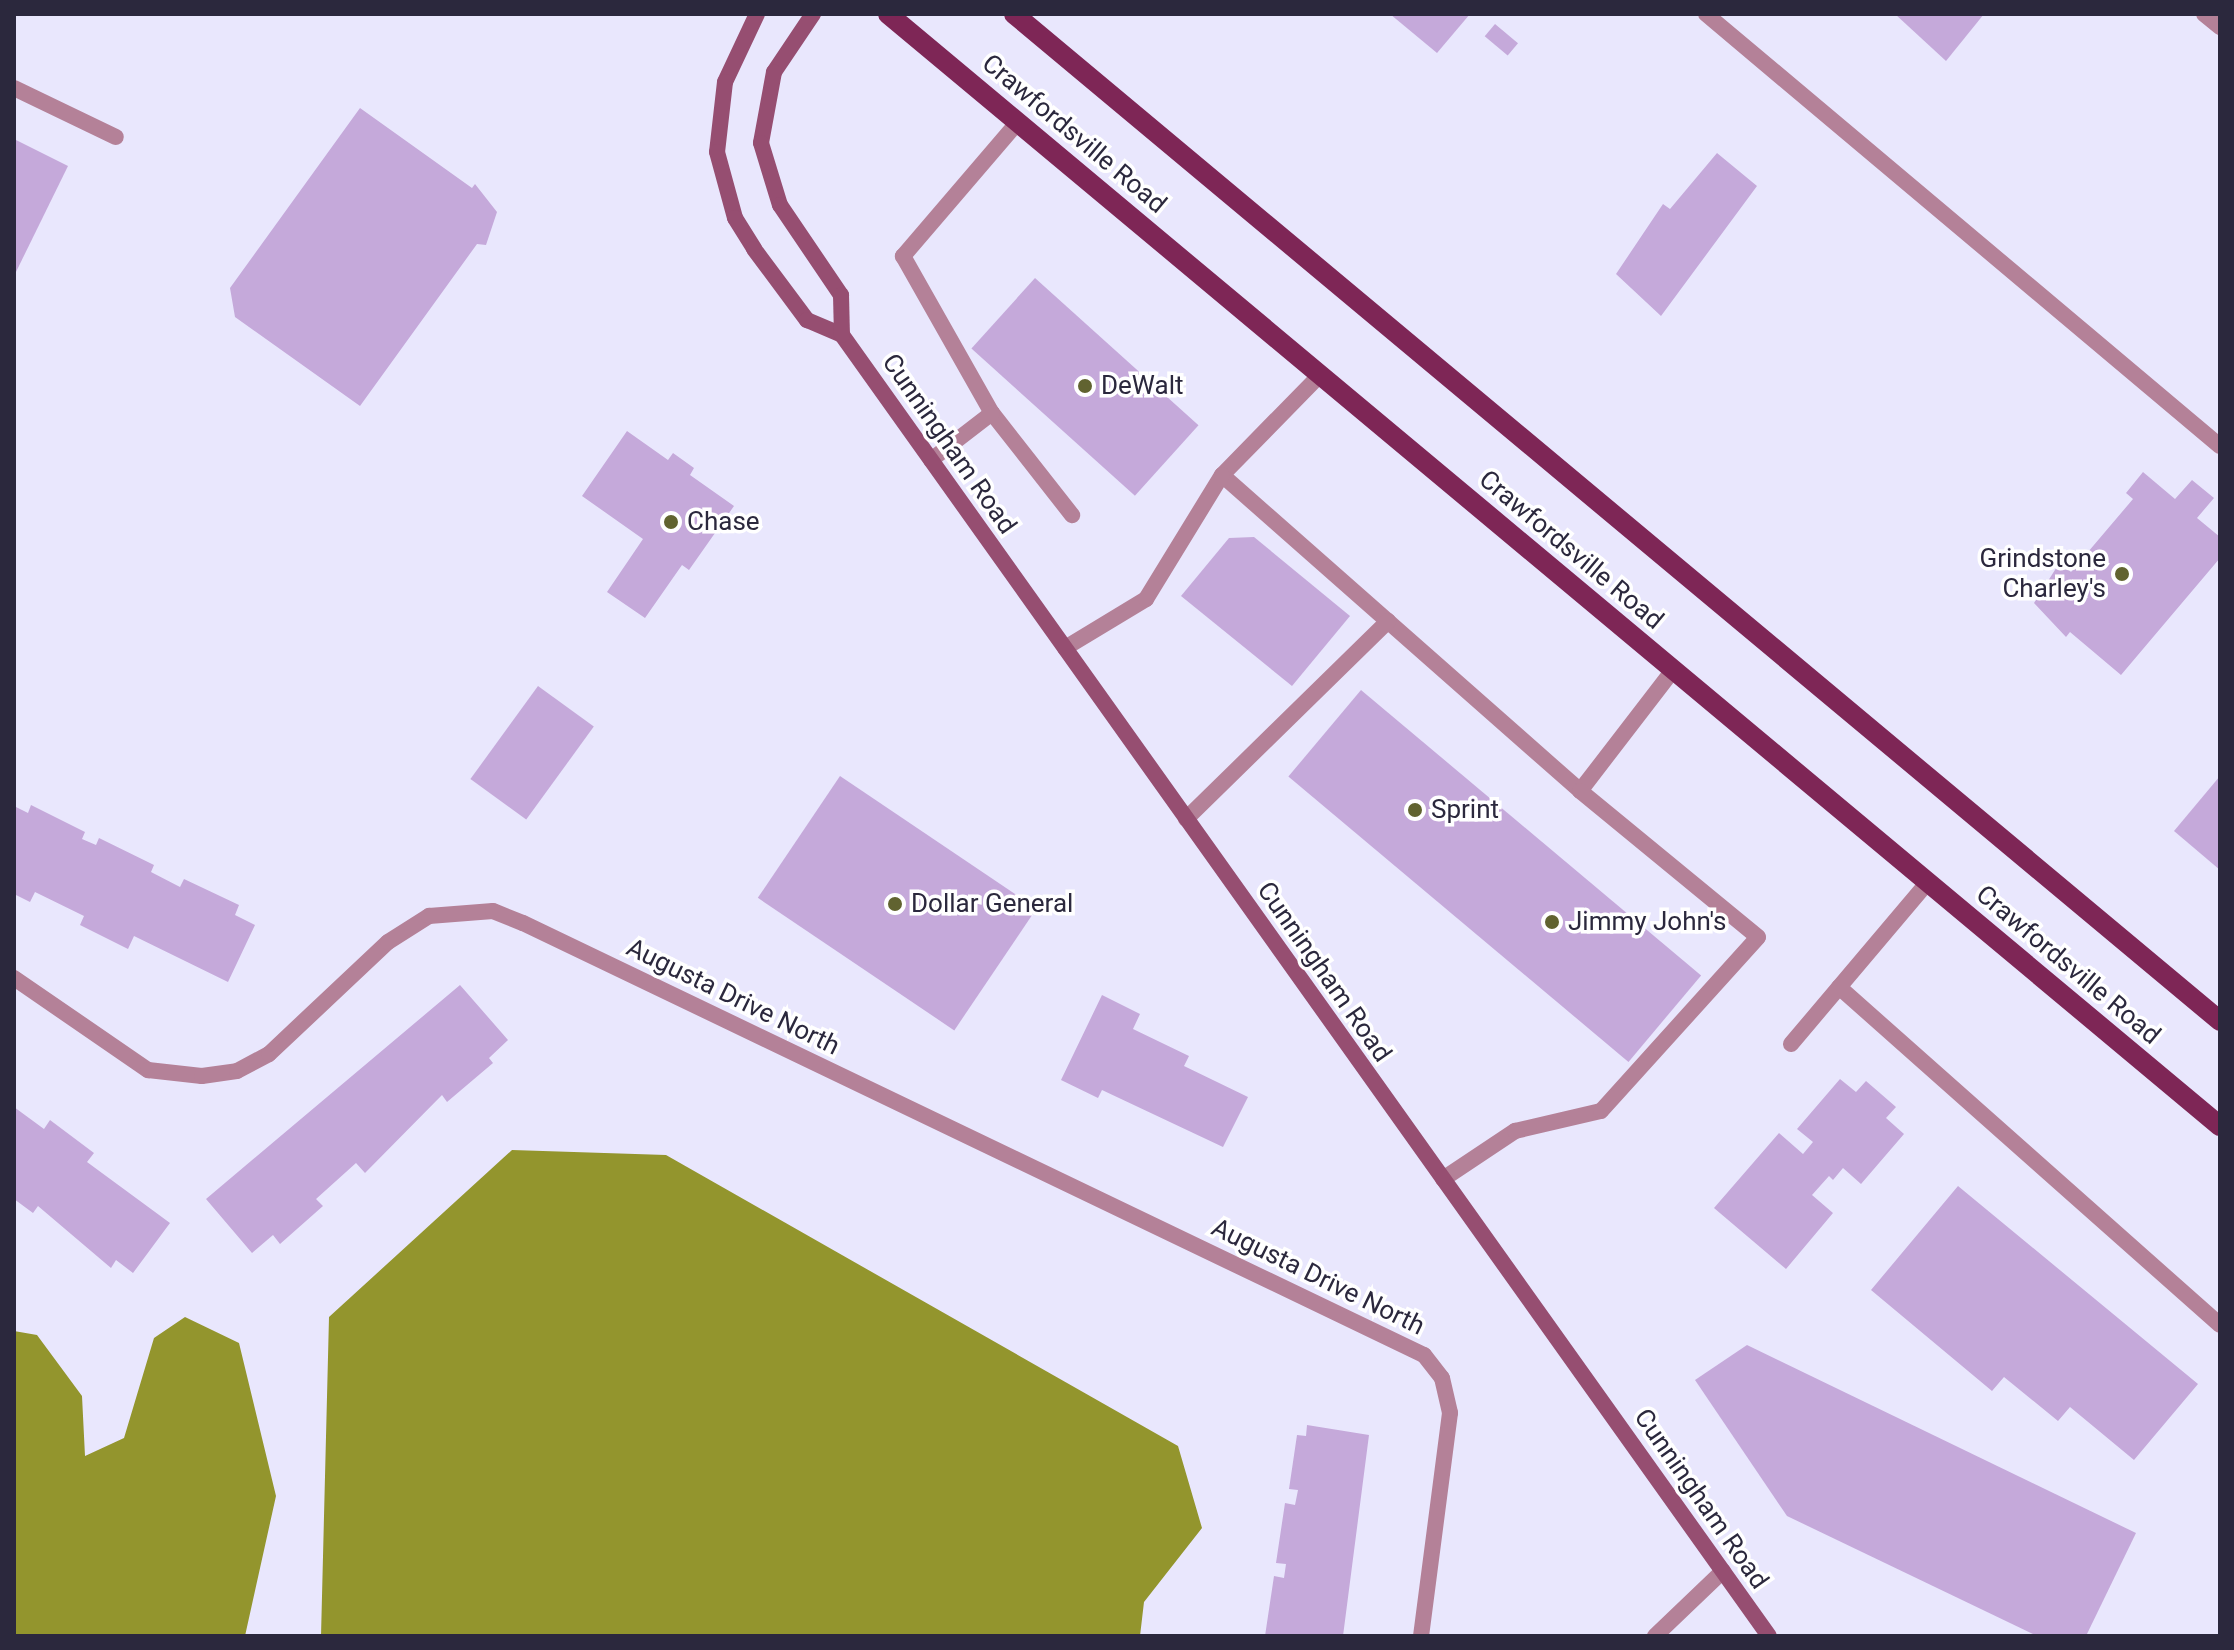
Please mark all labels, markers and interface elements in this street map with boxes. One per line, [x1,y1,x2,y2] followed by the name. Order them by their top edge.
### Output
[976,48,1172,220] street label: Crawfordsville Road
[875,348,1023,540] street label: Cunningham Road
[1101,370,1183,402] place label: DeWalt
[1076,377,1094,395] marker: DeWalt
[1473,464,1669,636] street label: Crawfordsville Road
[687,506,760,538] place label: Chase
[662,513,680,531] marker: Chase
[1979,543,2106,604] place label: Grindstone Charley's
[2113,565,2131,583] marker: Grindstone Charley's
[1431,794,1499,826] place label: Sprint
[1406,801,1424,819] marker: Sprint
[1250,876,1398,1068] street label: Cunningham Road
[1970,879,2166,1051] street label: Crawfordsville Road
[911,888,1073,920] place label: Dollar General
[886,895,904,913] marker: Dollar General
[1568,906,1727,938] place label: Jimmy John's
[1543,913,1561,931] marker: Jimmy John's
[621,932,845,1062] street label: Augusta Drive North
[1206,1212,1430,1342] street label: Augusta Drive North
[1627,1403,1775,1595] street label: Cunningham Road

